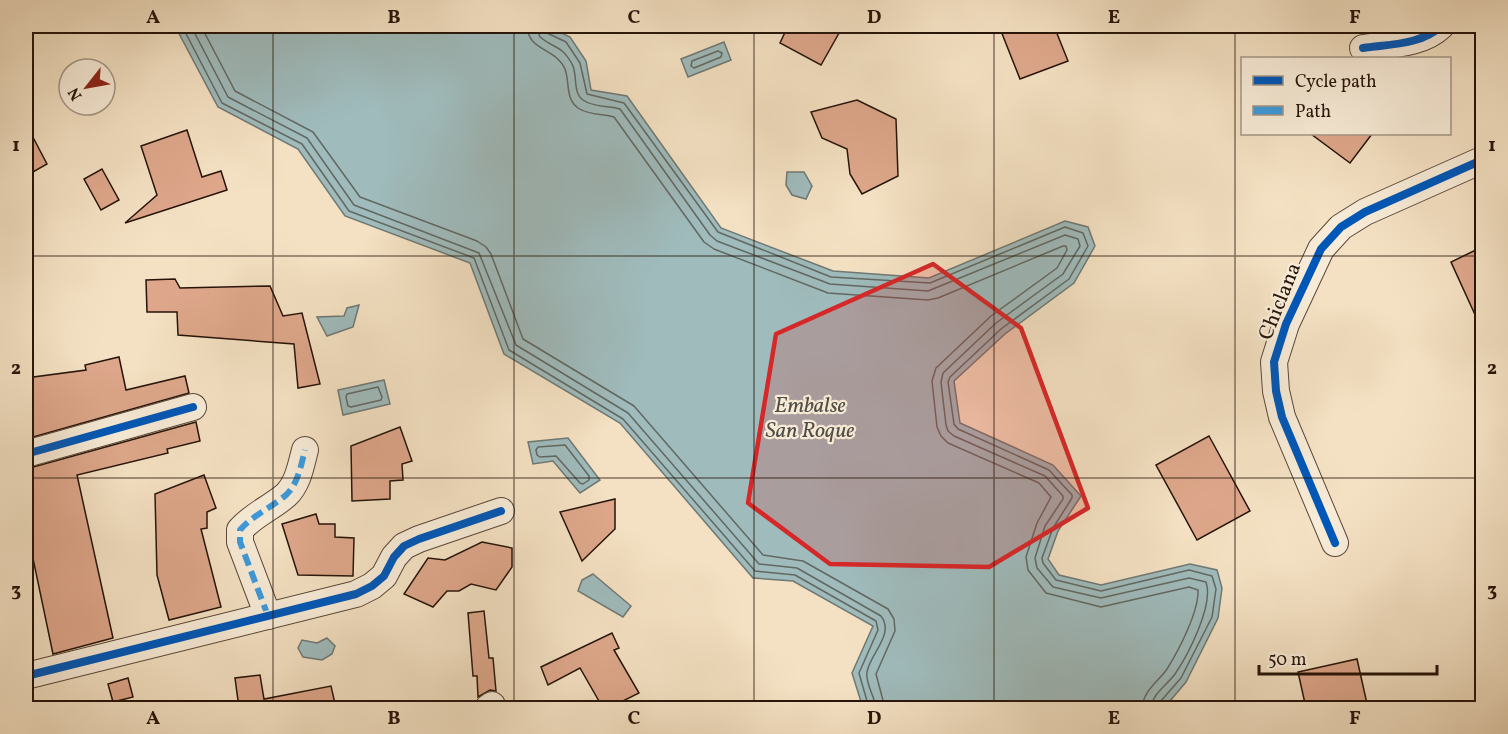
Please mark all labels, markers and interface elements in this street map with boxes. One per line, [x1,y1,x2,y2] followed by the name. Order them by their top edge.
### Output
[146,4,160,32] text: A
[387,4,401,32] text: B
[628,4,641,32] text: C
[867,4,881,32] text: D
[1108,4,1120,32] text: E
[1349,4,1361,32] text: F
[57,57,117,117] north arrow
[1241,57,1451,135] legend
[1295,70,1377,95] text: Cycle path
[63,83,88,104] text: N
[1295,100,1331,125] text: Path
[12,132,20,160] text: 1
[1488,132,1496,160] text: 1
[1252,259,1309,345] street label: Chiclana
[11,355,21,383] text: 2
[1487,355,1497,383] text: 2
[766,391,854,447] water label: Embalse San Roque
[11,577,21,605] text: 3
[1487,577,1497,605] text: 3
[1259,638,1438,676] scale bar
[1268,648,1307,673] text: 50 m
[146,705,160,733] text: A
[387,705,401,733] text: B
[628,705,641,733] text: C
[867,705,881,733] text: D
[1108,705,1120,733] text: E
[1349,705,1361,733] text: F

